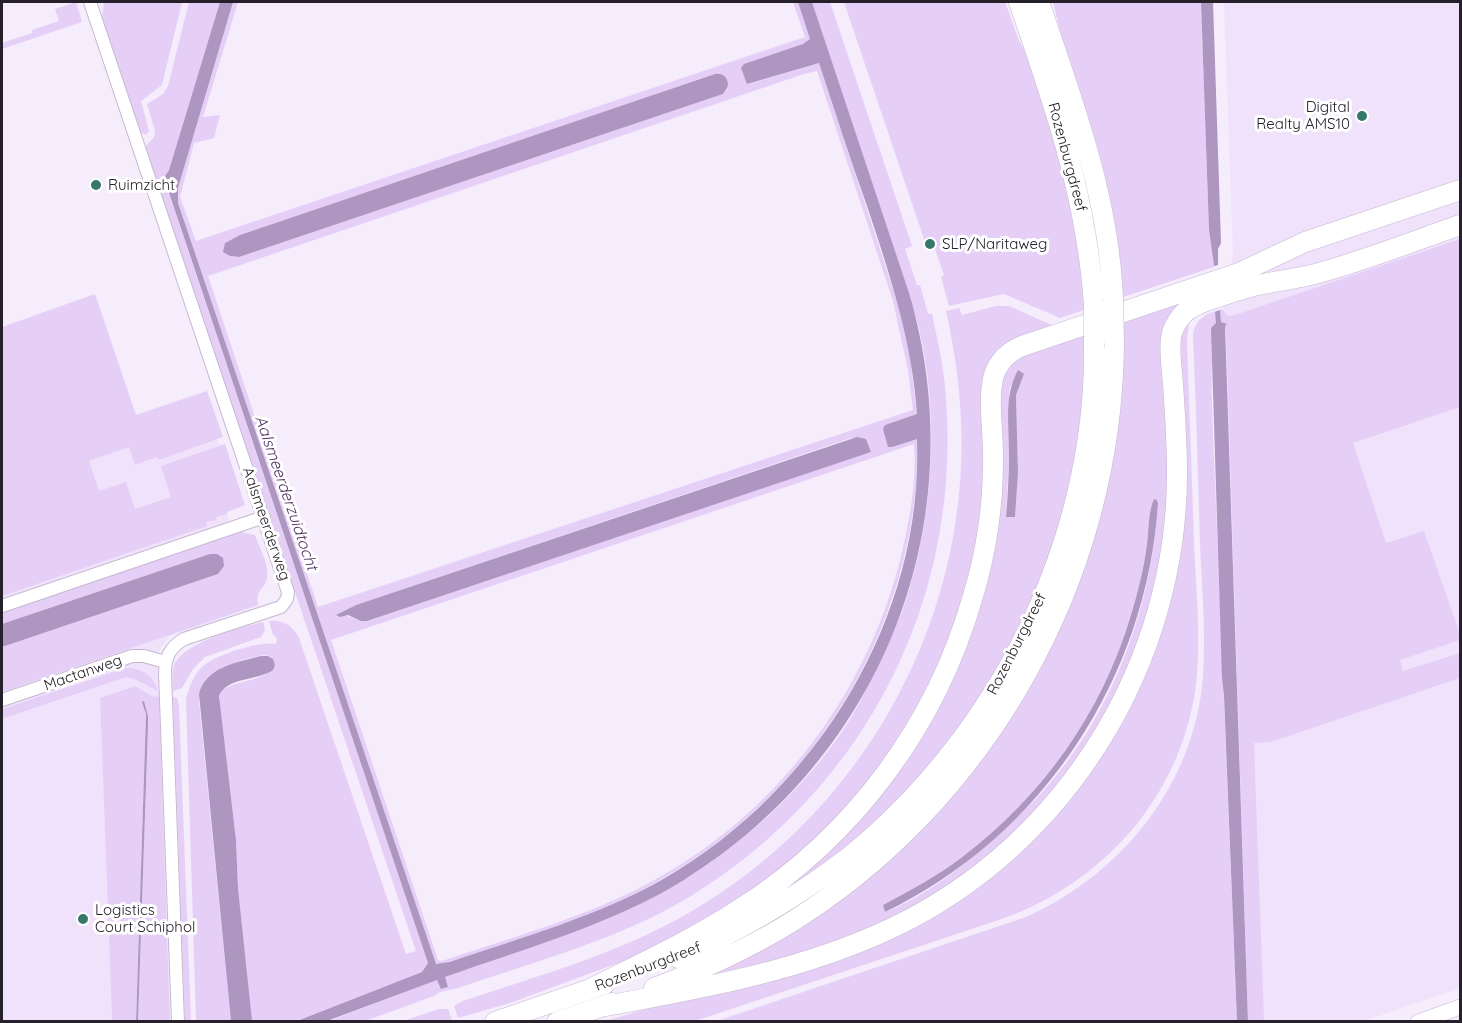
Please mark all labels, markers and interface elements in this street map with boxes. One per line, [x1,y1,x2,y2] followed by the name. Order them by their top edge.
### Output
[1256,98,1350,133] place label: Digital Realty AMS10
[1044,100,1090,214] street label: Rozenburgdreef
[1355,109,1369,123] marker: Digital Realty AMS10
[108,176,175,194] place label: Ruimzicht
[89,178,103,192] marker: Ruimzicht
[942,235,1047,253] place label: SLP/Naritaweg
[923,237,937,251] marker: SLP/Naritaweg
[250,413,322,573] water label: Aalsmeerderzuidtocht
[238,465,294,583] street label: Aalsmeerderweg
[984,590,1050,698] street label: Rozenburgdreef
[42,651,124,695] street label: Mactanweg
[95,901,195,936] place label: Logistics Court Schiphol
[76,912,90,926] marker: Logistics Court Schiphol
[592,938,704,996] street label: Rozenburgdreef

